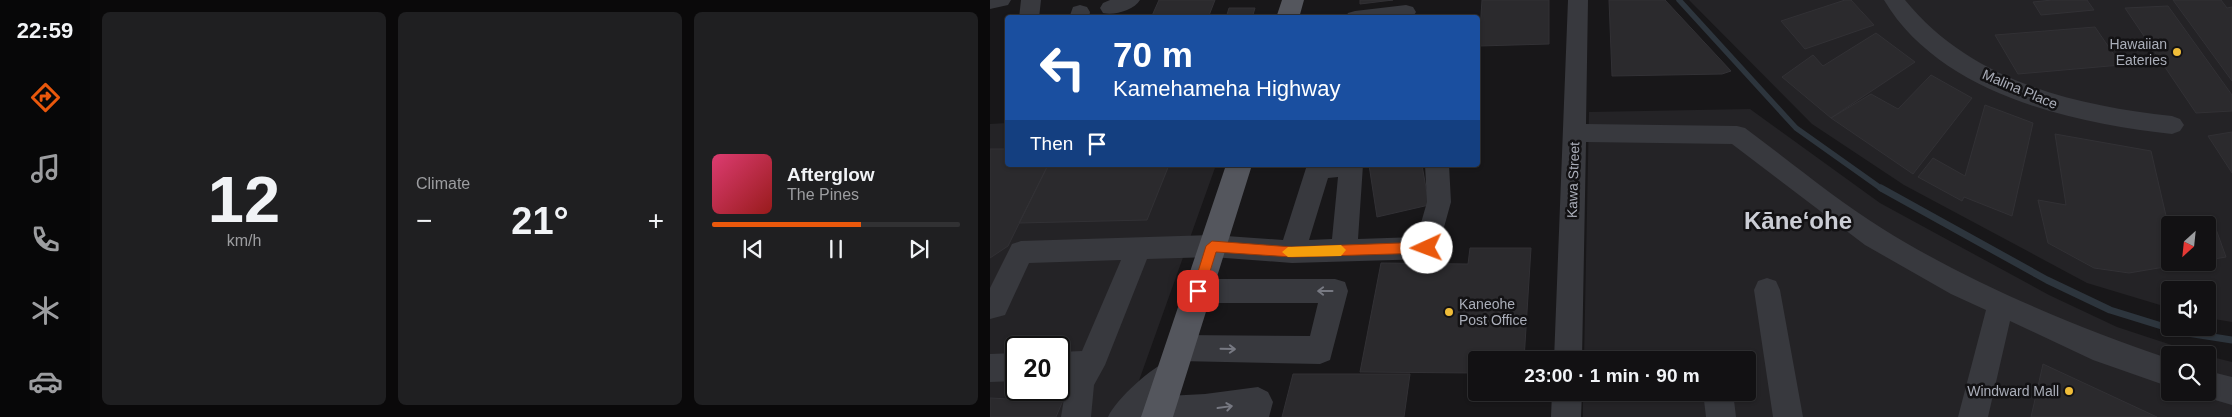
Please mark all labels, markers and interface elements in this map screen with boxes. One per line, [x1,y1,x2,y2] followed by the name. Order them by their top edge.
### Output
[17,18,73,43] text: 22:59
[1030,35,1095,100] icon: left
[1113,35,1193,74] text: 70 m
[2109,36,2167,68] place label: Hawaiian Eateries
[2171,46,2183,58] marker: Hawaiian Eateries
[1980,66,2060,112] street label: Malina Place
[1113,76,1340,101] text: Kamehameha Highway
[28,80,63,115] icon: directions
[1083,130,1111,158] icon: arrive
[1030,133,1073,154] text: Then
[1564,142,1582,218] street label: Kawa Street
[28,151,63,186] icon: music
[208,163,280,236] text: 12
[787,164,875,185] text: Afterglow
[416,175,470,192] text: Climate
[787,186,859,203] text: The Pines
[511,200,569,242] text: 21°
[416,205,432,236] text: −
[648,205,664,236] text: +
[1744,207,1852,234] district label: Kāneʻohe
[2161,216,2216,271] north arrow
[2161,216,2216,401] map controls
[1400,221,1452,273] position arrow
[28,222,63,257] icon: phone
[227,232,261,249] text: km/h
[739,235,767,263] icon: previous
[822,235,850,263] icon: pause
[905,235,933,263] icon: next
[1177,270,1219,312] pin
[1184,277,1212,305] icon: arrive
[2161,281,2216,336] button: sound
[1317,286,1334,296] one-way arrow
[28,293,63,328] icon: climate
[1459,296,1527,328] place label: Kaneohe Post Office
[1443,306,1455,318] marker: Kaneohe Post Office
[1005,336,1070,401] speed limit sign: 20
[1220,344,1236,354] one-way arrow
[2161,346,2216,401] button: search
[28,364,63,399] icon: car
[1524,365,1700,386] text: 23:00 · 1 min · 90 m
[1967,383,2059,399] place label: Windward Mall
[2063,385,2075,397] marker: Windward Mall
[1216,401,1232,411] one-way arrow

